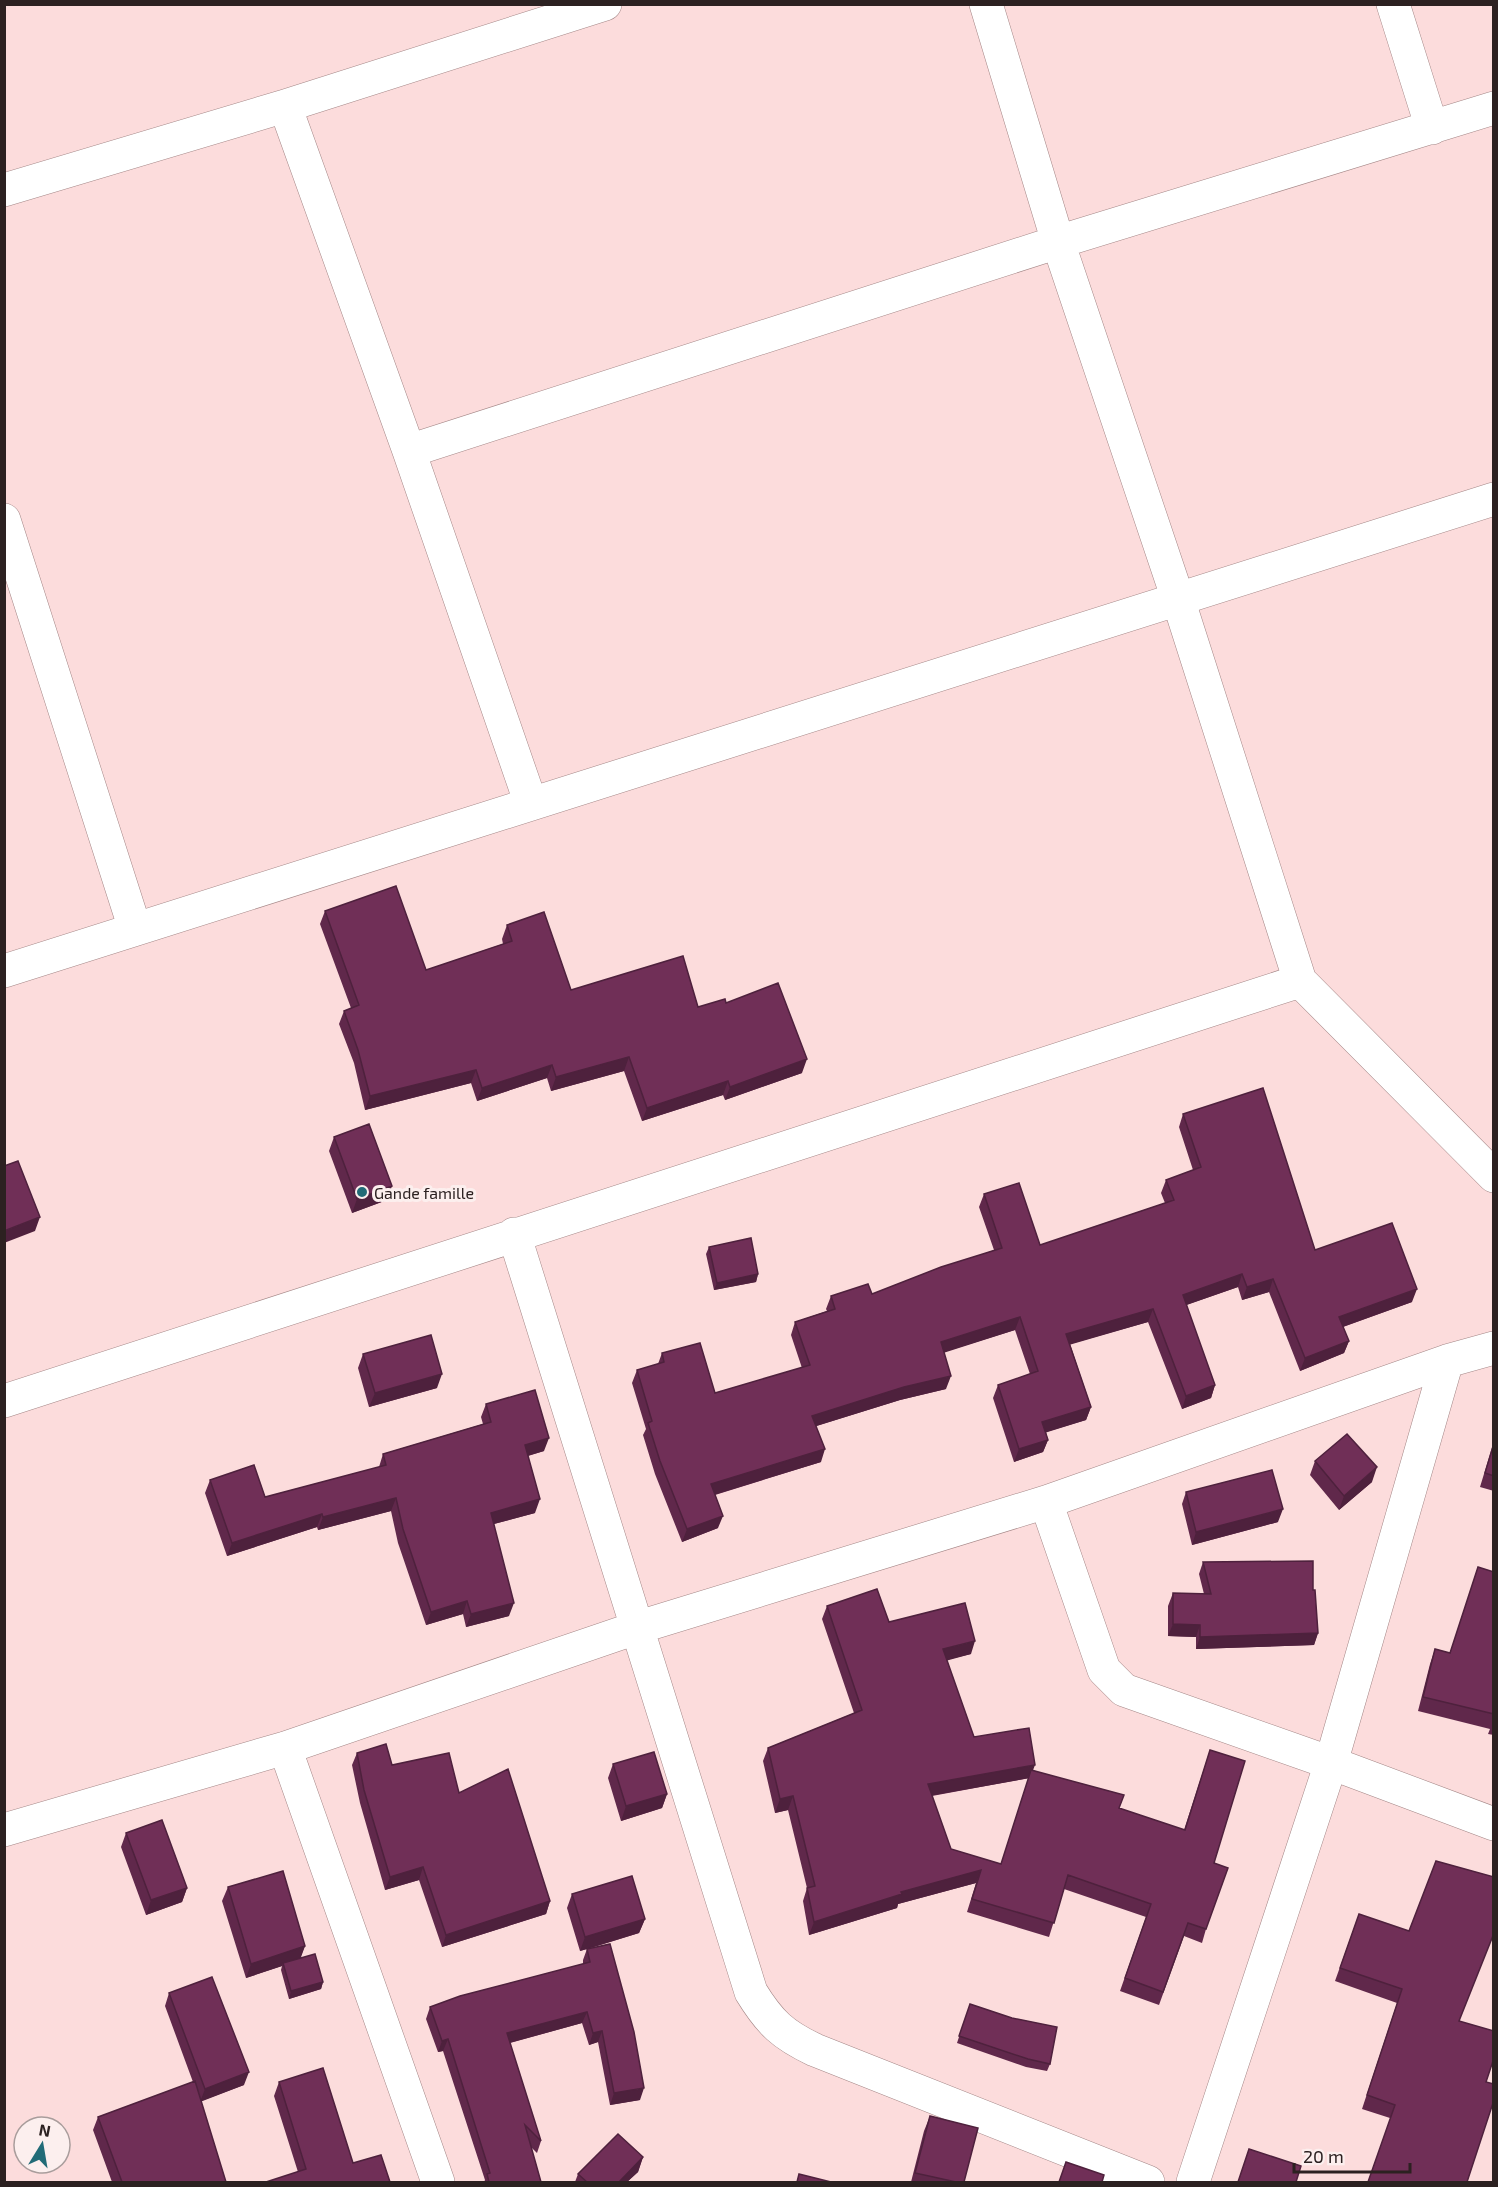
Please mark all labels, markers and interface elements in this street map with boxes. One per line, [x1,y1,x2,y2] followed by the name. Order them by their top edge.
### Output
[374,1183,474,1202] place label: Gande famille
[355,1185,369,1199] marker: Gande famille
[12,2115,72,2175] north arrow
[37,2119,52,2140] text: N
[1294,2136,1410,2174] scale bar
[1303,2145,1344,2167] text: 20 m

